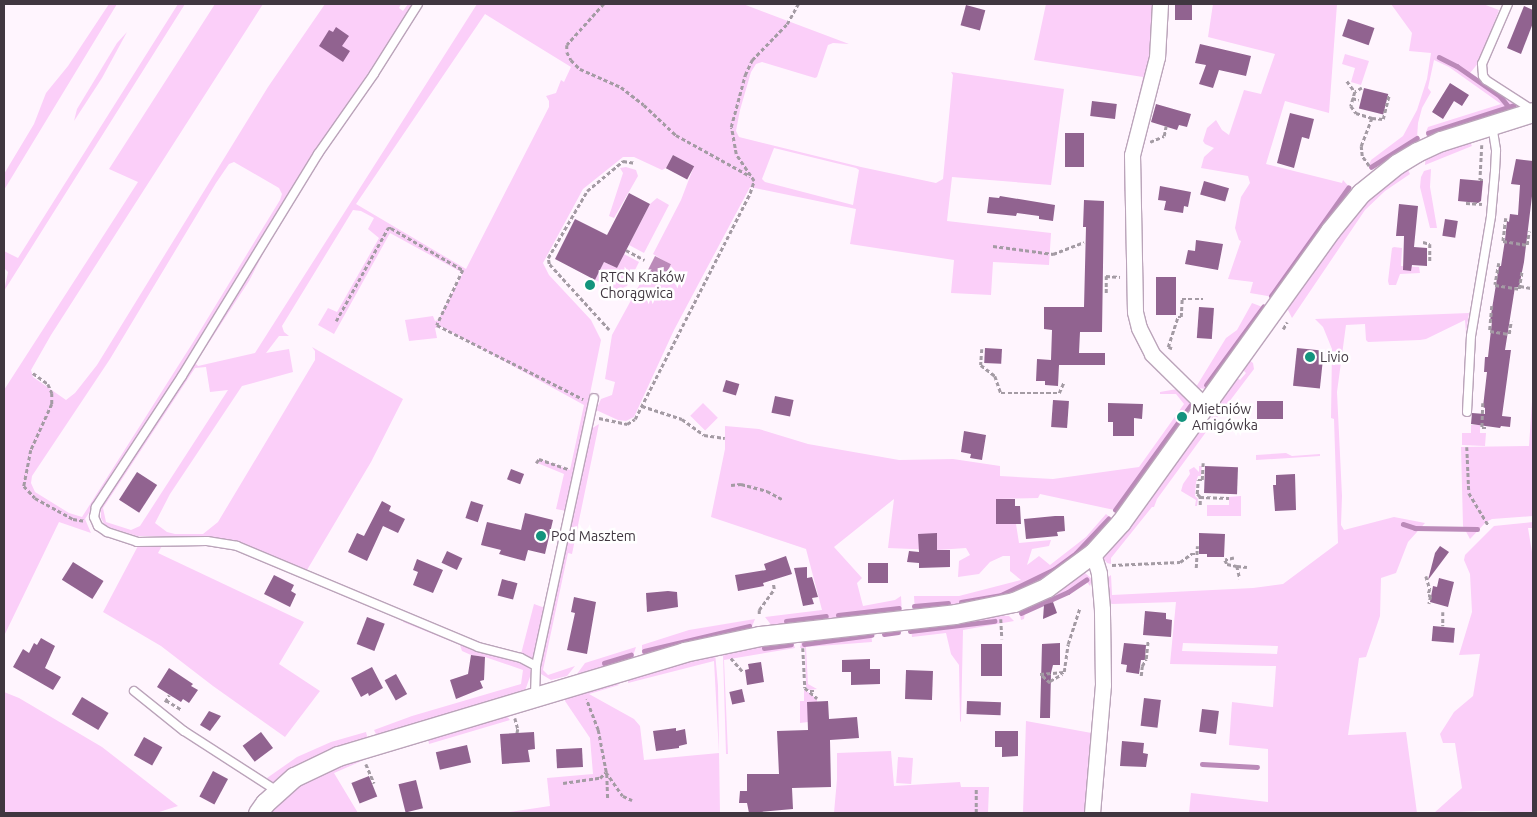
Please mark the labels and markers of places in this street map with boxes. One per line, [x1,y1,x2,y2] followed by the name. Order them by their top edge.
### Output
[600,269,685,302] place label: RTCN Kraków Chorągwica
[584,279,596,291] marker: RTCN Kraków Chorągwica
[1320,349,1349,365] place label: Livio
[1304,351,1316,363] marker: Livio
[1192,401,1258,434] place label: Mietniów Amigówka
[1176,411,1188,423] marker: Mietniów Amigówka
[551,528,636,544] place label: Pod Masztem
[535,530,547,542] marker: Pod Masztem

